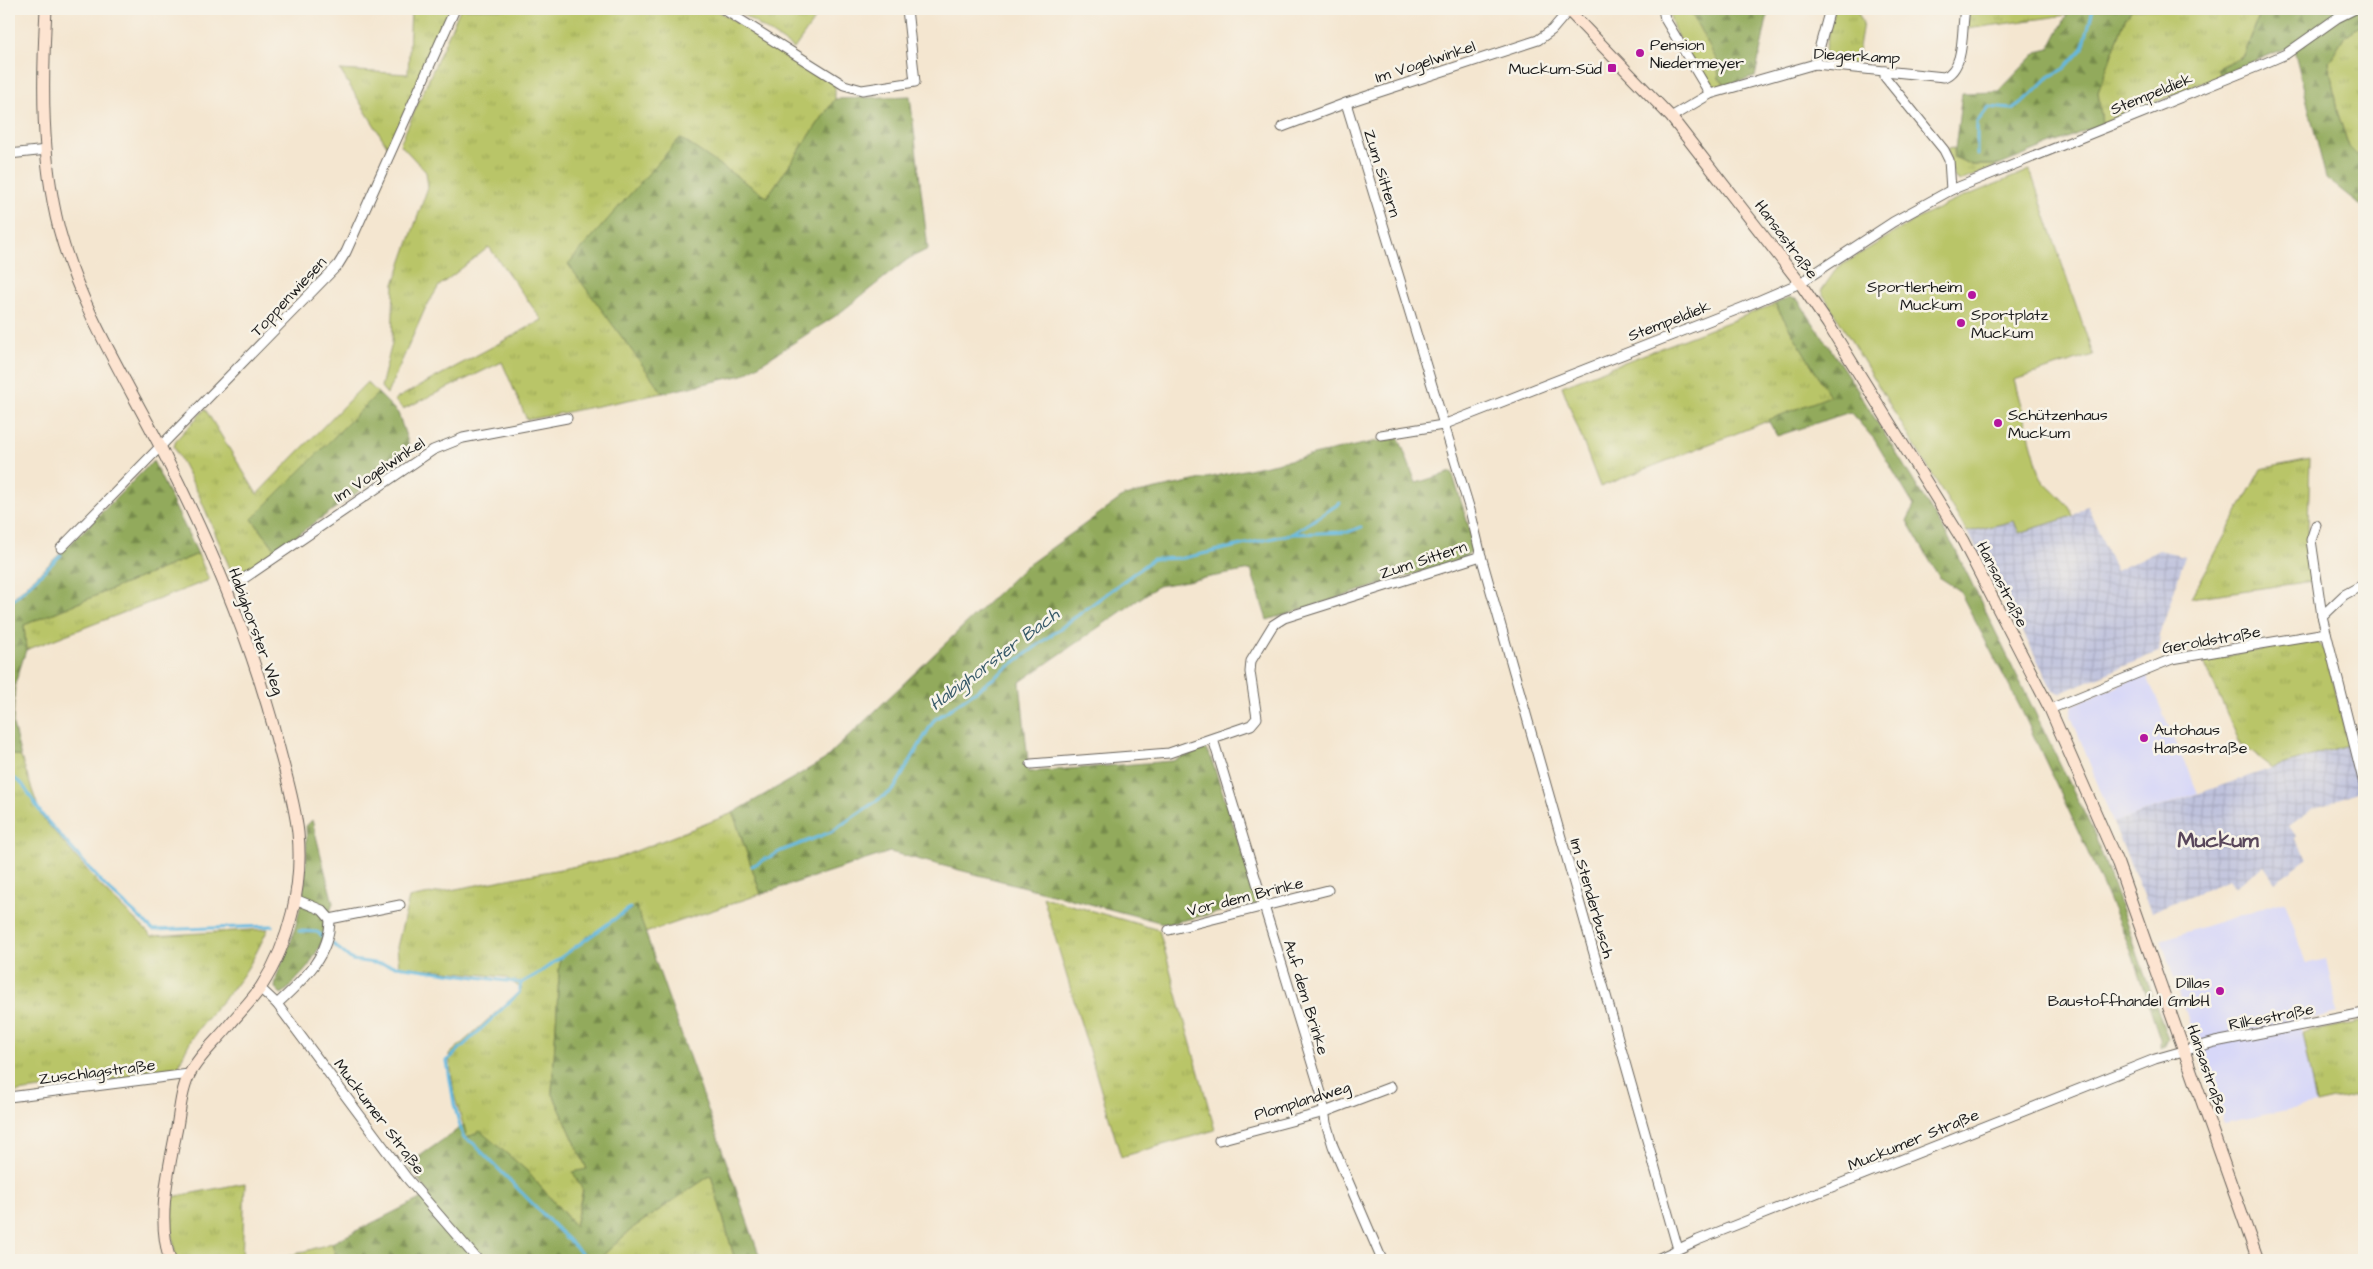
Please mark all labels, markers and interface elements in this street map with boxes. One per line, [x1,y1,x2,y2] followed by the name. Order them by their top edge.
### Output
[1650,34,1744,75] place label: Pension Niedermeyer
[1372,35,1479,89] street label: Im Vogelwinkel
[1813,43,1901,70] street label: Diegerkamp
[1634,47,1646,59] marker: Pension Niedermeyer
[1509,58,1602,80] place label: Muckum-Süd
[1606,62,1618,74] marker: Muckum-Süd
[2107,67,2196,120] street label: Stempeldiek
[1358,127,1406,220] street label: Zum Sittern
[1749,196,1823,284] street label: Hansastraße
[246,252,332,342] street label: Toppenwiesen
[1867,276,1963,316] place label: Sportlerheim Muckum
[1966,289,1978,301] marker: Sportlerheim Muckum
[1625,295,1714,347] street label: Stempeldiek
[1971,304,2049,344] place label: Sportplatz Muckum
[1955,317,1967,329] marker: Sportplatz Muckum
[2008,404,2108,444] place label: Schützenhaus Muckum
[1992,417,2004,429] marker: Schützenhaus Muckum
[330,432,430,508] street label: Im Vogelwinkel
[1377,535,1470,584] street label: Zum Sittern
[1971,538,2033,631] street label: Hansastraße
[222,565,289,698] street label: Habighorster Weg
[924,602,1066,717] water label: Habighorster Bach
[2160,620,2263,659] street label: Geroldstraße
[2154,719,2248,759] place label: Autohaus Hansastraße
[2138,732,2150,744] marker: Autohaus Hansastraße
[2177,826,2259,855] district label: Muckum
[1564,836,1620,961] street label: Im Stenderbusch
[1185,872,1306,922] street label: Vor dem Brinke
[1278,937,1334,1058] street label: Auf dem Brinke
[2048,972,2210,1012] place label: Dillas Baustoffhandel GmbH
[2214,985,2226,997] marker: Dillas Baustoffhandel GmbH
[2227,998,2316,1036] street label: Rilkestraße
[2181,1022,2233,1117] street label: Hansastraße
[38,1054,157,1091] street label: Zuschlagstraße
[328,1054,430,1179] street label: Muckumer Straße
[1251,1076,1354,1127] street label: Plomplandweg
[1845,1103,1982,1176] street label: Muckumer Straße

